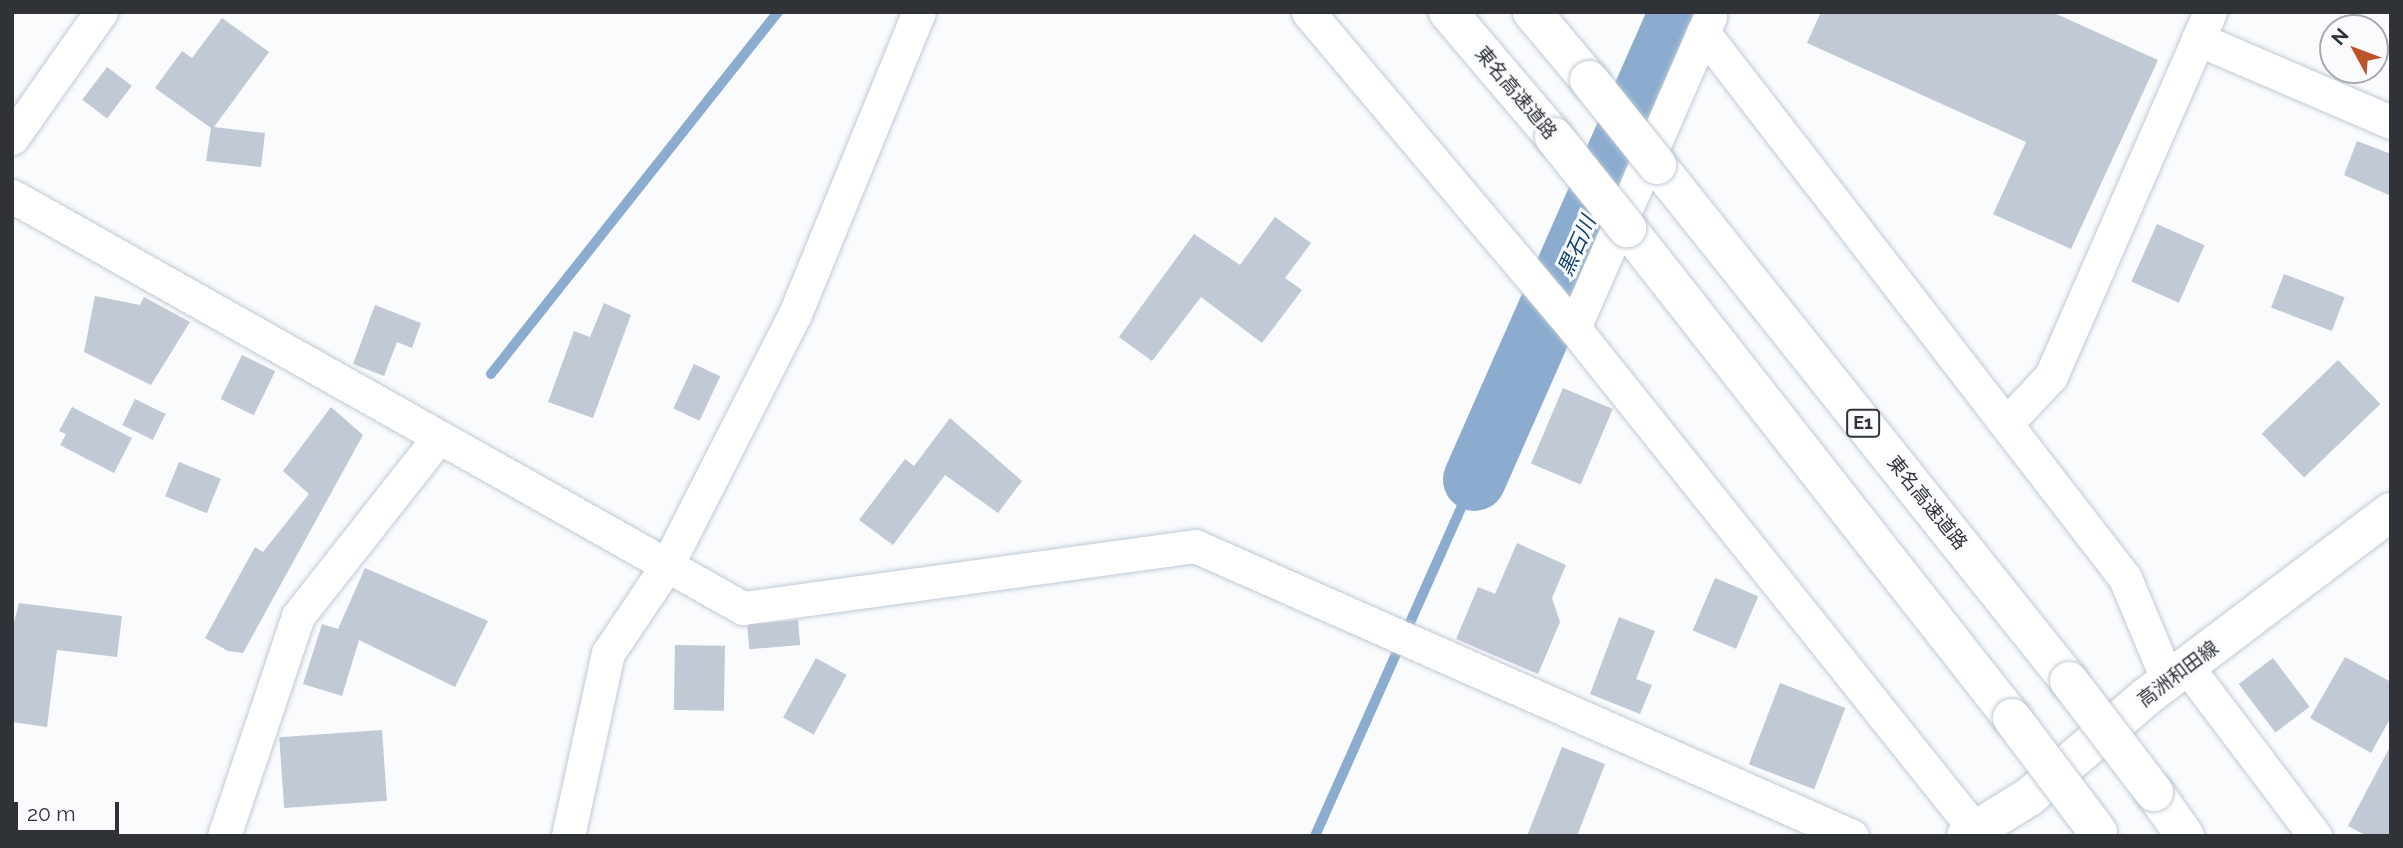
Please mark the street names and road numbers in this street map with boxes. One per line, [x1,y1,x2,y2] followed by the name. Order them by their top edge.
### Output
[1471,42,1561,144] street label: 東名高速道路
[1846,408,1881,438] road number: E1
[1882,452,1972,554] street label: 東名高速道路
[2133,636,2223,712] street label: 高洲和田線

